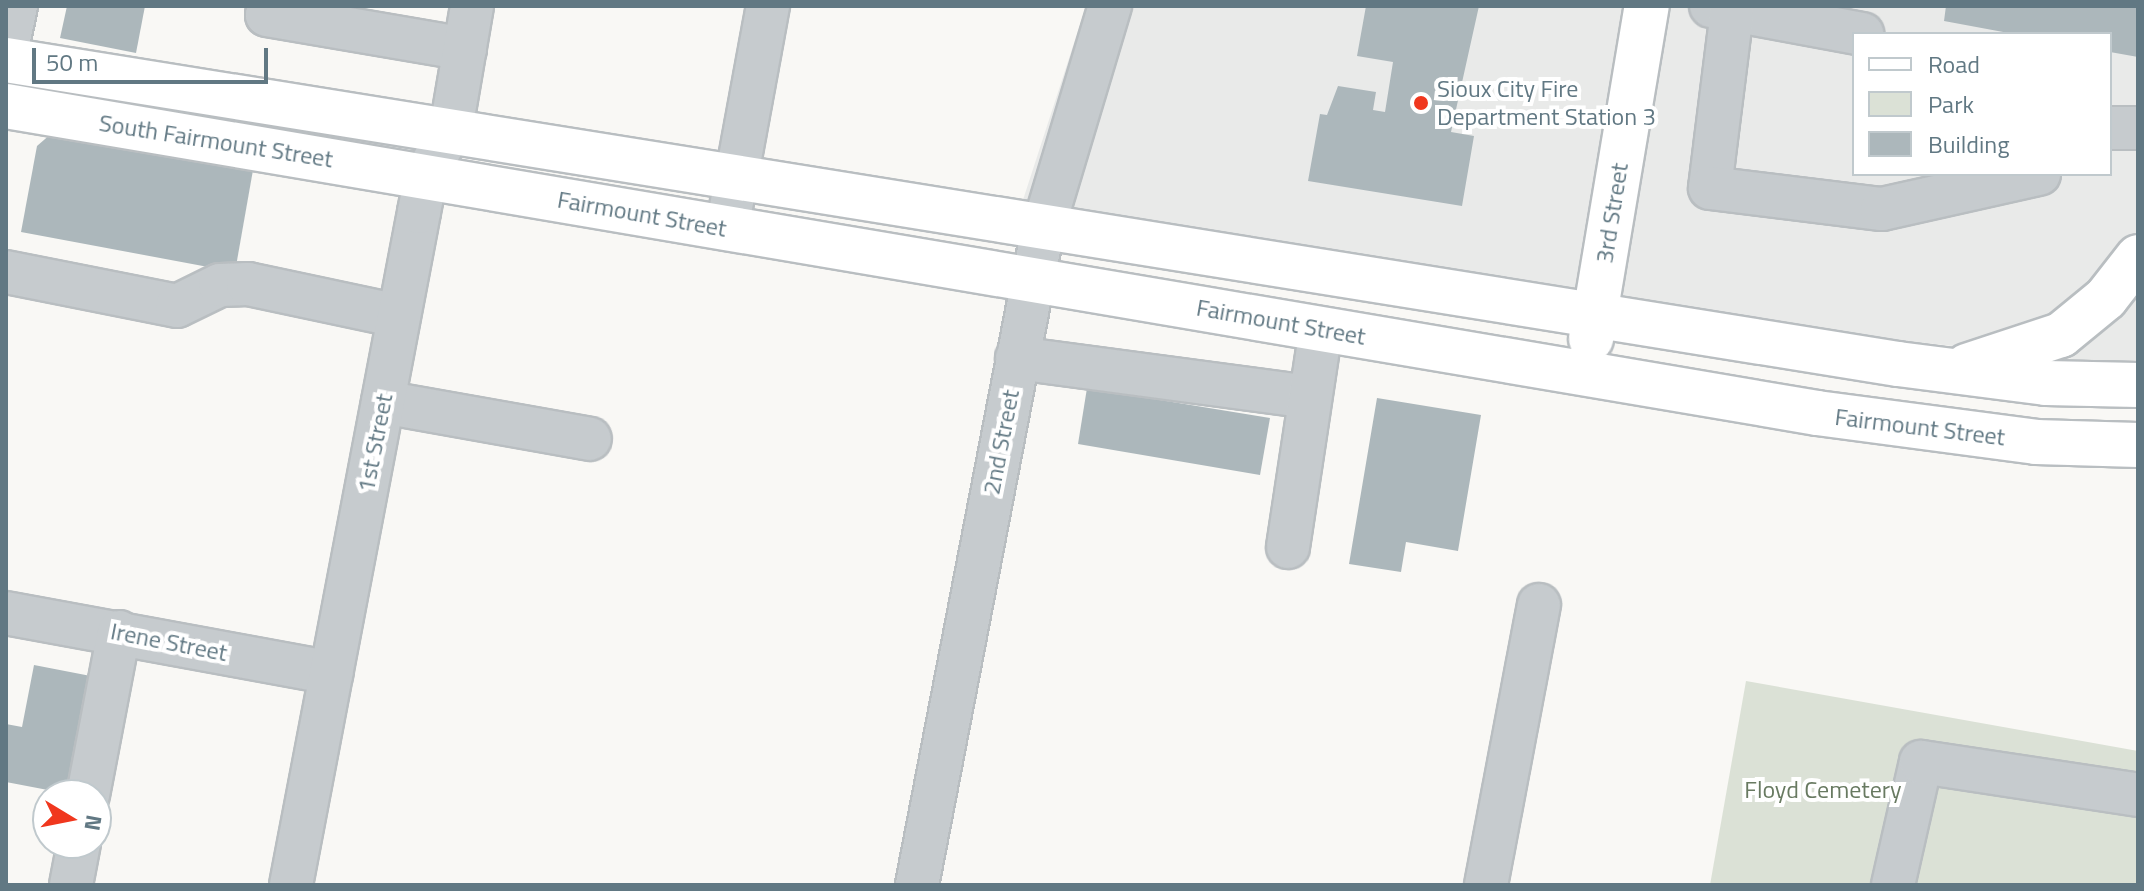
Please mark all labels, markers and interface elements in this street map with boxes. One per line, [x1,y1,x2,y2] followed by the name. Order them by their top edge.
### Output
[36,32,272,82] scale bar
[1852,32,2112,176] legend
[46,44,98,80] text: 50 m
[1928,46,1980,82] text: Road
[1437,75,1656,131] place label: Sioux City Fire Department Station 3
[1928,86,1974,122] text: Park
[1412,94,1430,112] marker: Sioux City Fire Department Station 3
[97,108,335,174] street label: South Fairmount Street
[1928,126,2010,162] text: Building
[1590,161,1634,265] street label: 3rd Street
[555,185,729,243] street label: Fairmount Street
[1194,293,1368,351] street label: Fairmount Street
[977,387,1025,497] street label: 2nd Street
[351,391,399,495] street label: 1st Street
[1833,402,2007,452] street label: Fairmount Street
[108,617,230,667] street label: Irene Street
[1744,776,1902,804] park label: Floyd Cemetery
[32,779,112,859] north arrow
[76,812,112,833] text: N

